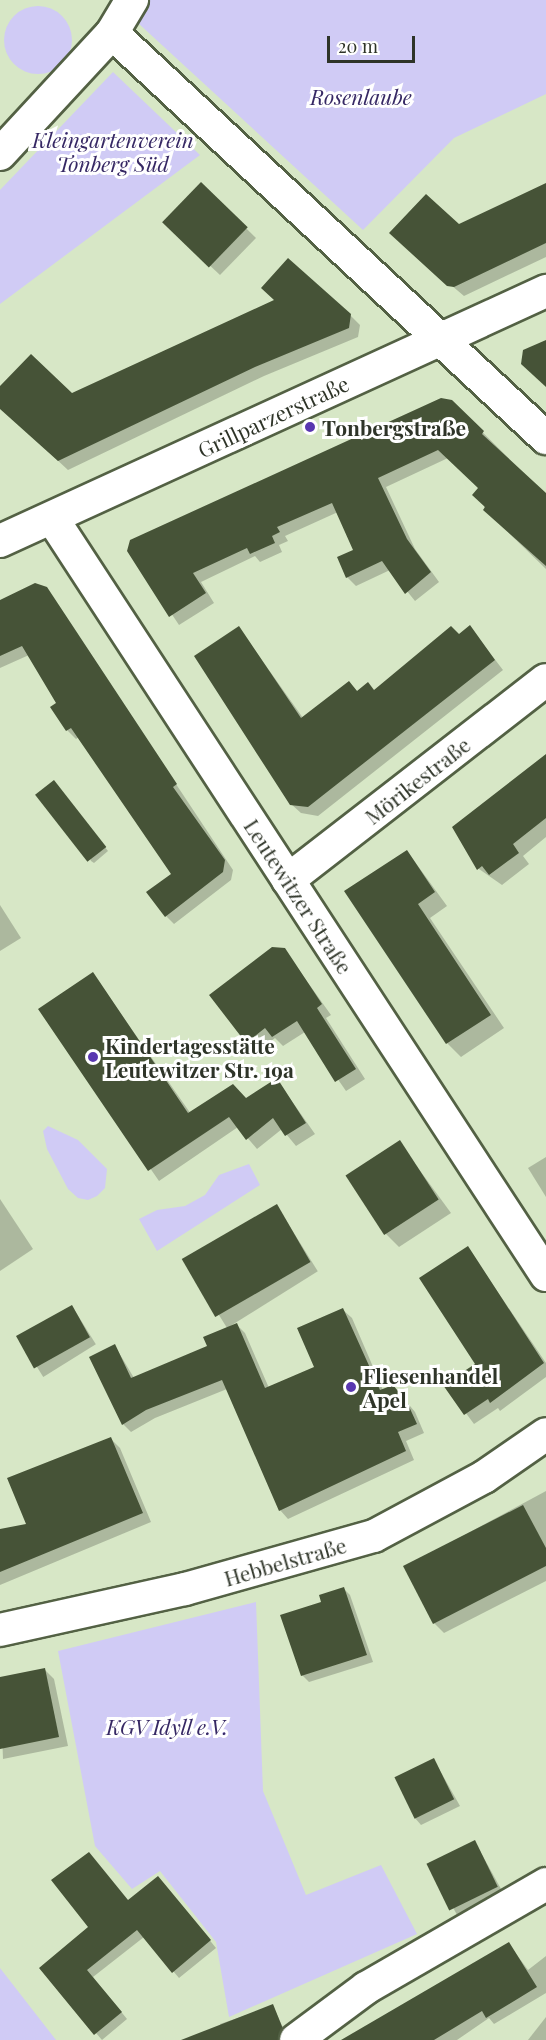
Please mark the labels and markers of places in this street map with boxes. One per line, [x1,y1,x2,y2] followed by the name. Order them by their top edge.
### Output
[322,414,466,440] place label: Tonbergstraße
[303,420,317,434] marker: Tonbergstraße
[105,1032,294,1082] place label: Kindertagesstätte Leutewitzer Str. 19a
[86,1050,100,1064] marker: Kindertagesstätte Leutewitzer Str. 19a
[363,1362,498,1412] place label: Fliesenhandel Apel
[344,1380,358,1394] marker: Fliesenhandel Apel

